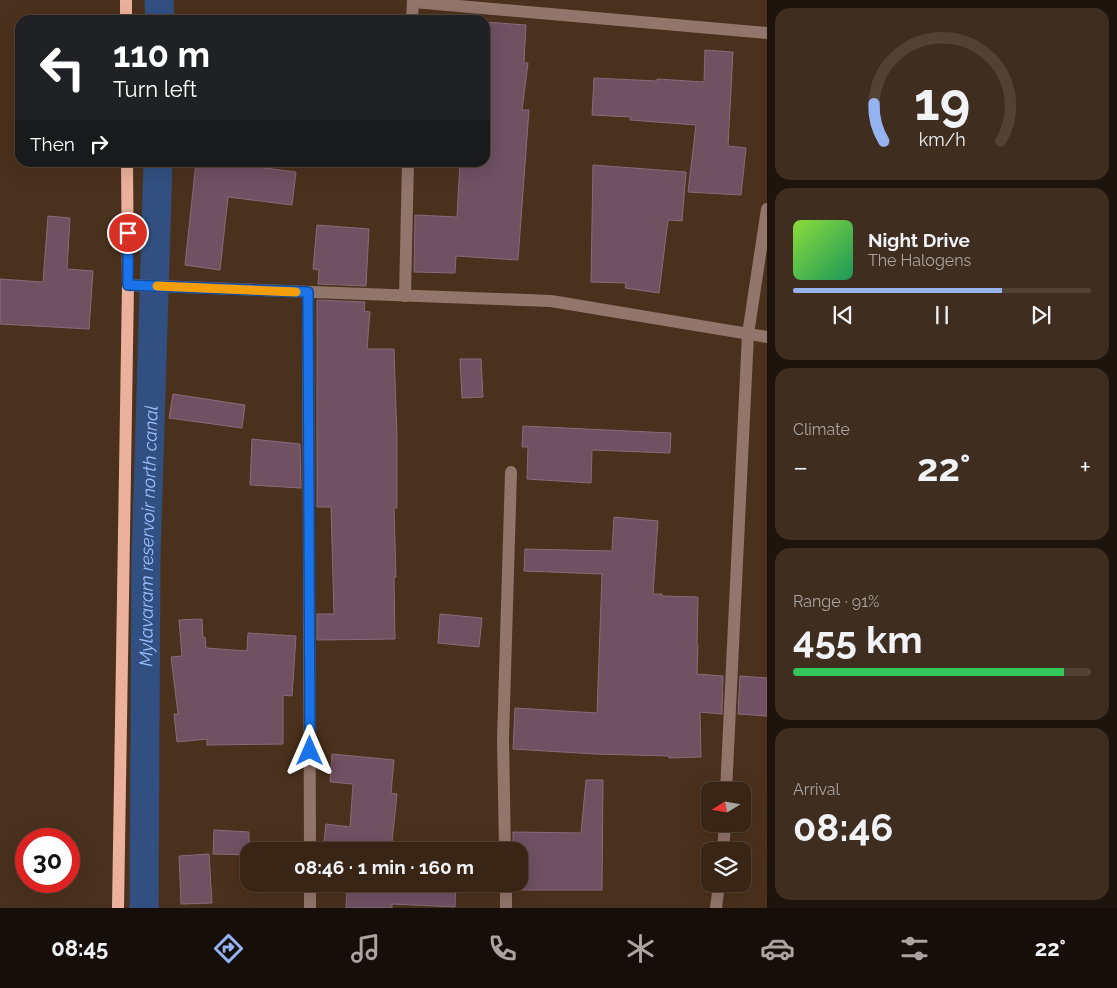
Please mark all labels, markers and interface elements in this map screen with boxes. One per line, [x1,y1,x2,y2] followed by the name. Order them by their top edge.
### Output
[113,34,210,75] text: 110 m
[30,35,95,100] icon: left
[914,71,970,132] text: 19
[113,76,197,102] text: Turn left
[918,129,966,150] text: km/h
[85,130,113,158] icon: right
[30,133,75,155] text: Then
[107,212,149,254] pin
[114,219,142,247] icon: arrive
[868,229,970,251] text: Night Drive
[868,251,971,270] text: The Halogens
[829,301,857,329] icon: previous
[928,301,956,329] icon: pause
[1027,301,1055,329] icon: next
[135,405,161,667] water label: Mylavaram reservoir north canal
[793,420,850,439] text: Climate
[917,445,970,490] text: 22°
[793,451,808,484] text: −
[1079,451,1091,484] text: +
[793,592,880,611] text: Range · 91%
[793,617,923,662] text: 455 km
[283,724,335,776] position arrow
[793,780,840,799] text: Arrival
[701,782,751,832] north arrow
[701,782,751,892] map controls
[793,805,893,850] text: 08:46
[15,828,80,893] speed limit sign: 30
[701,842,751,892] button: layers
[294,856,474,878] text: 08:46 · 1 min · 160 m
[211,931,246,966] icon: directions
[348,931,383,966] icon: music
[485,931,520,966] icon: phone
[623,931,658,966] icon: climate
[760,931,795,966] icon: car
[897,931,932,966] icon: filters
[51,935,108,961] text: 08:45
[1035,935,1066,961] text: 22°

